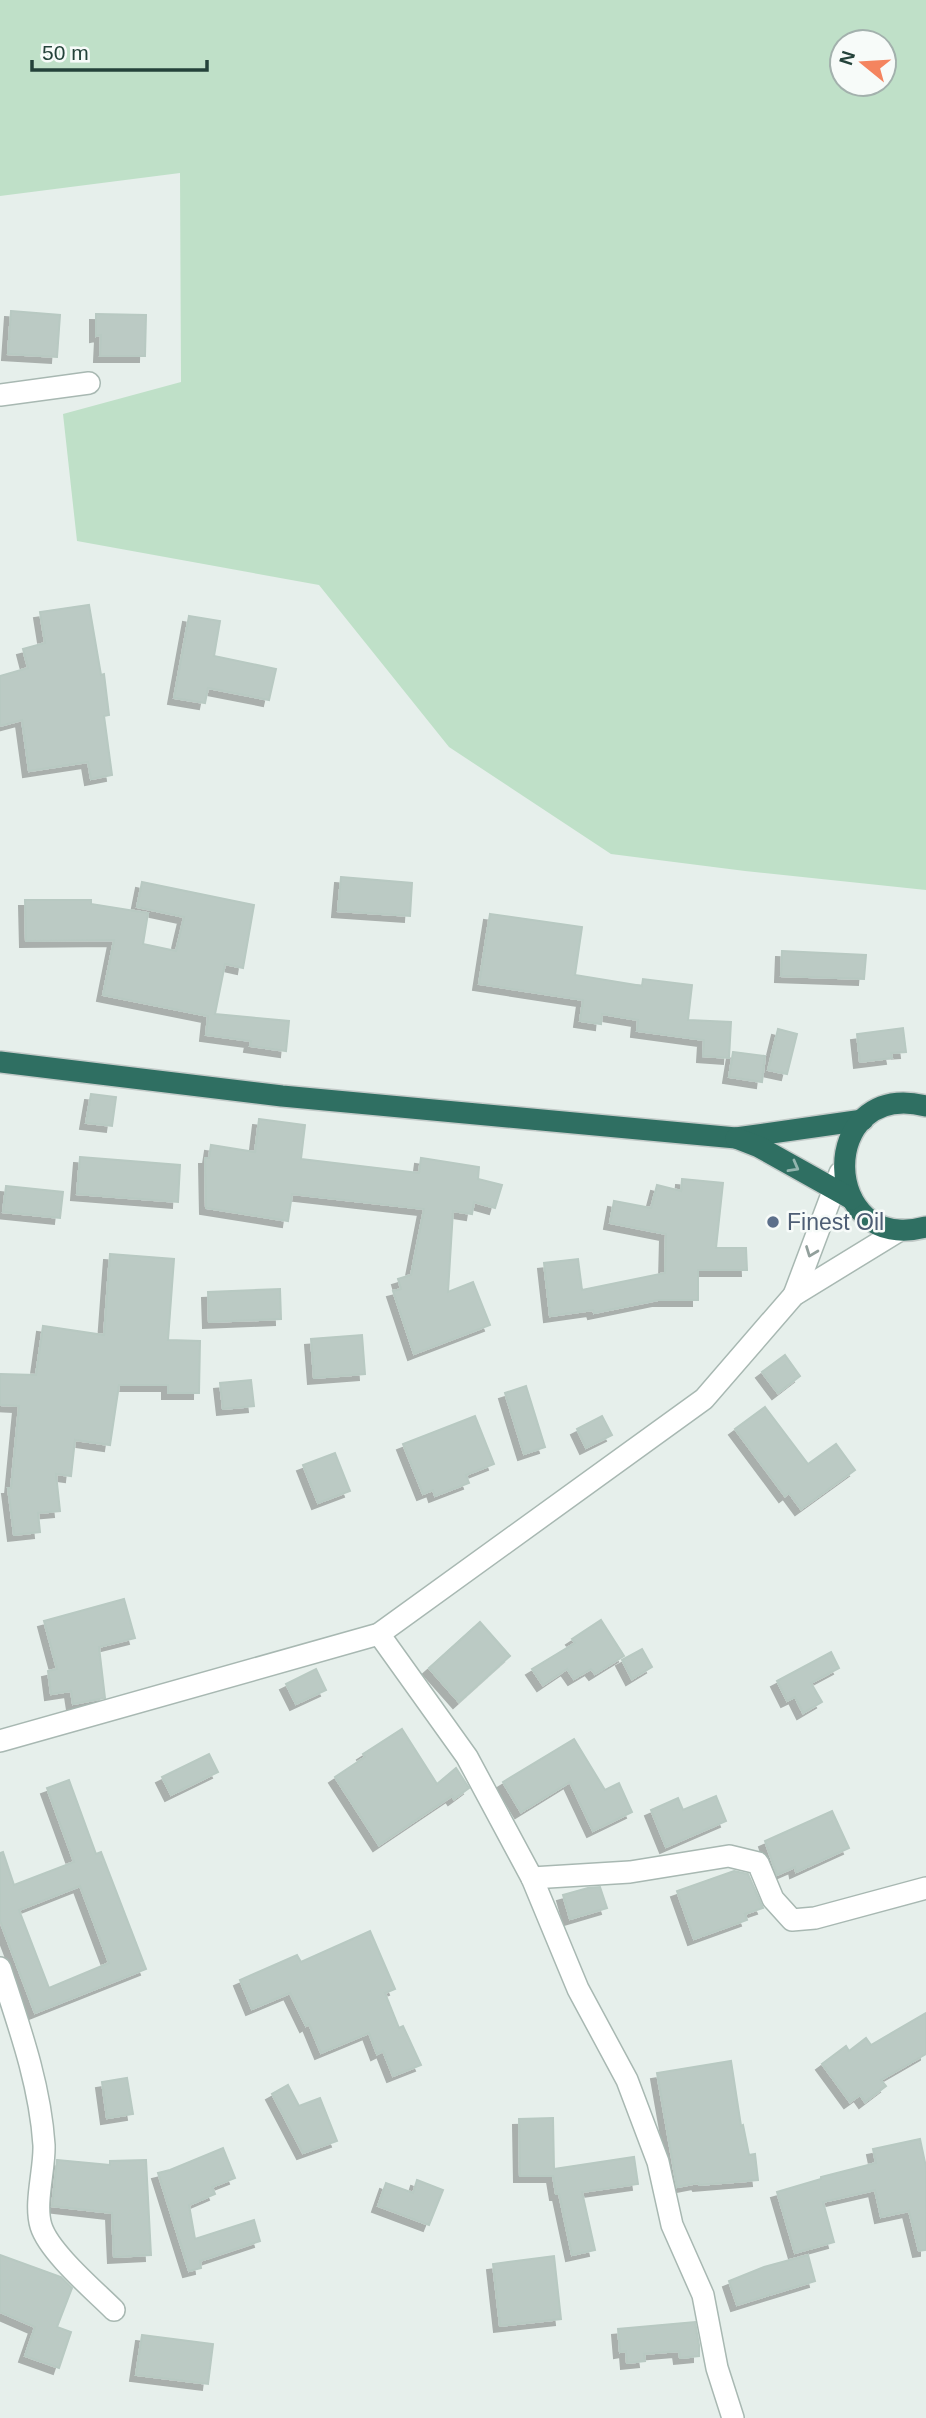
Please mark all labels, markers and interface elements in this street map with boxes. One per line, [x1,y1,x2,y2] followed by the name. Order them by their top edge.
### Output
[32,28,206,72] scale bar
[828,28,898,98] north arrow
[42,41,89,64] text: 50 m
[835,48,859,68] text: N
[787,1159,800,1172] one-way arrow
[787,1209,884,1235] place label: Finest Oil
[765,1214,781,1230] marker: Finest Oil
[806,1246,820,1258] one-way arrow

